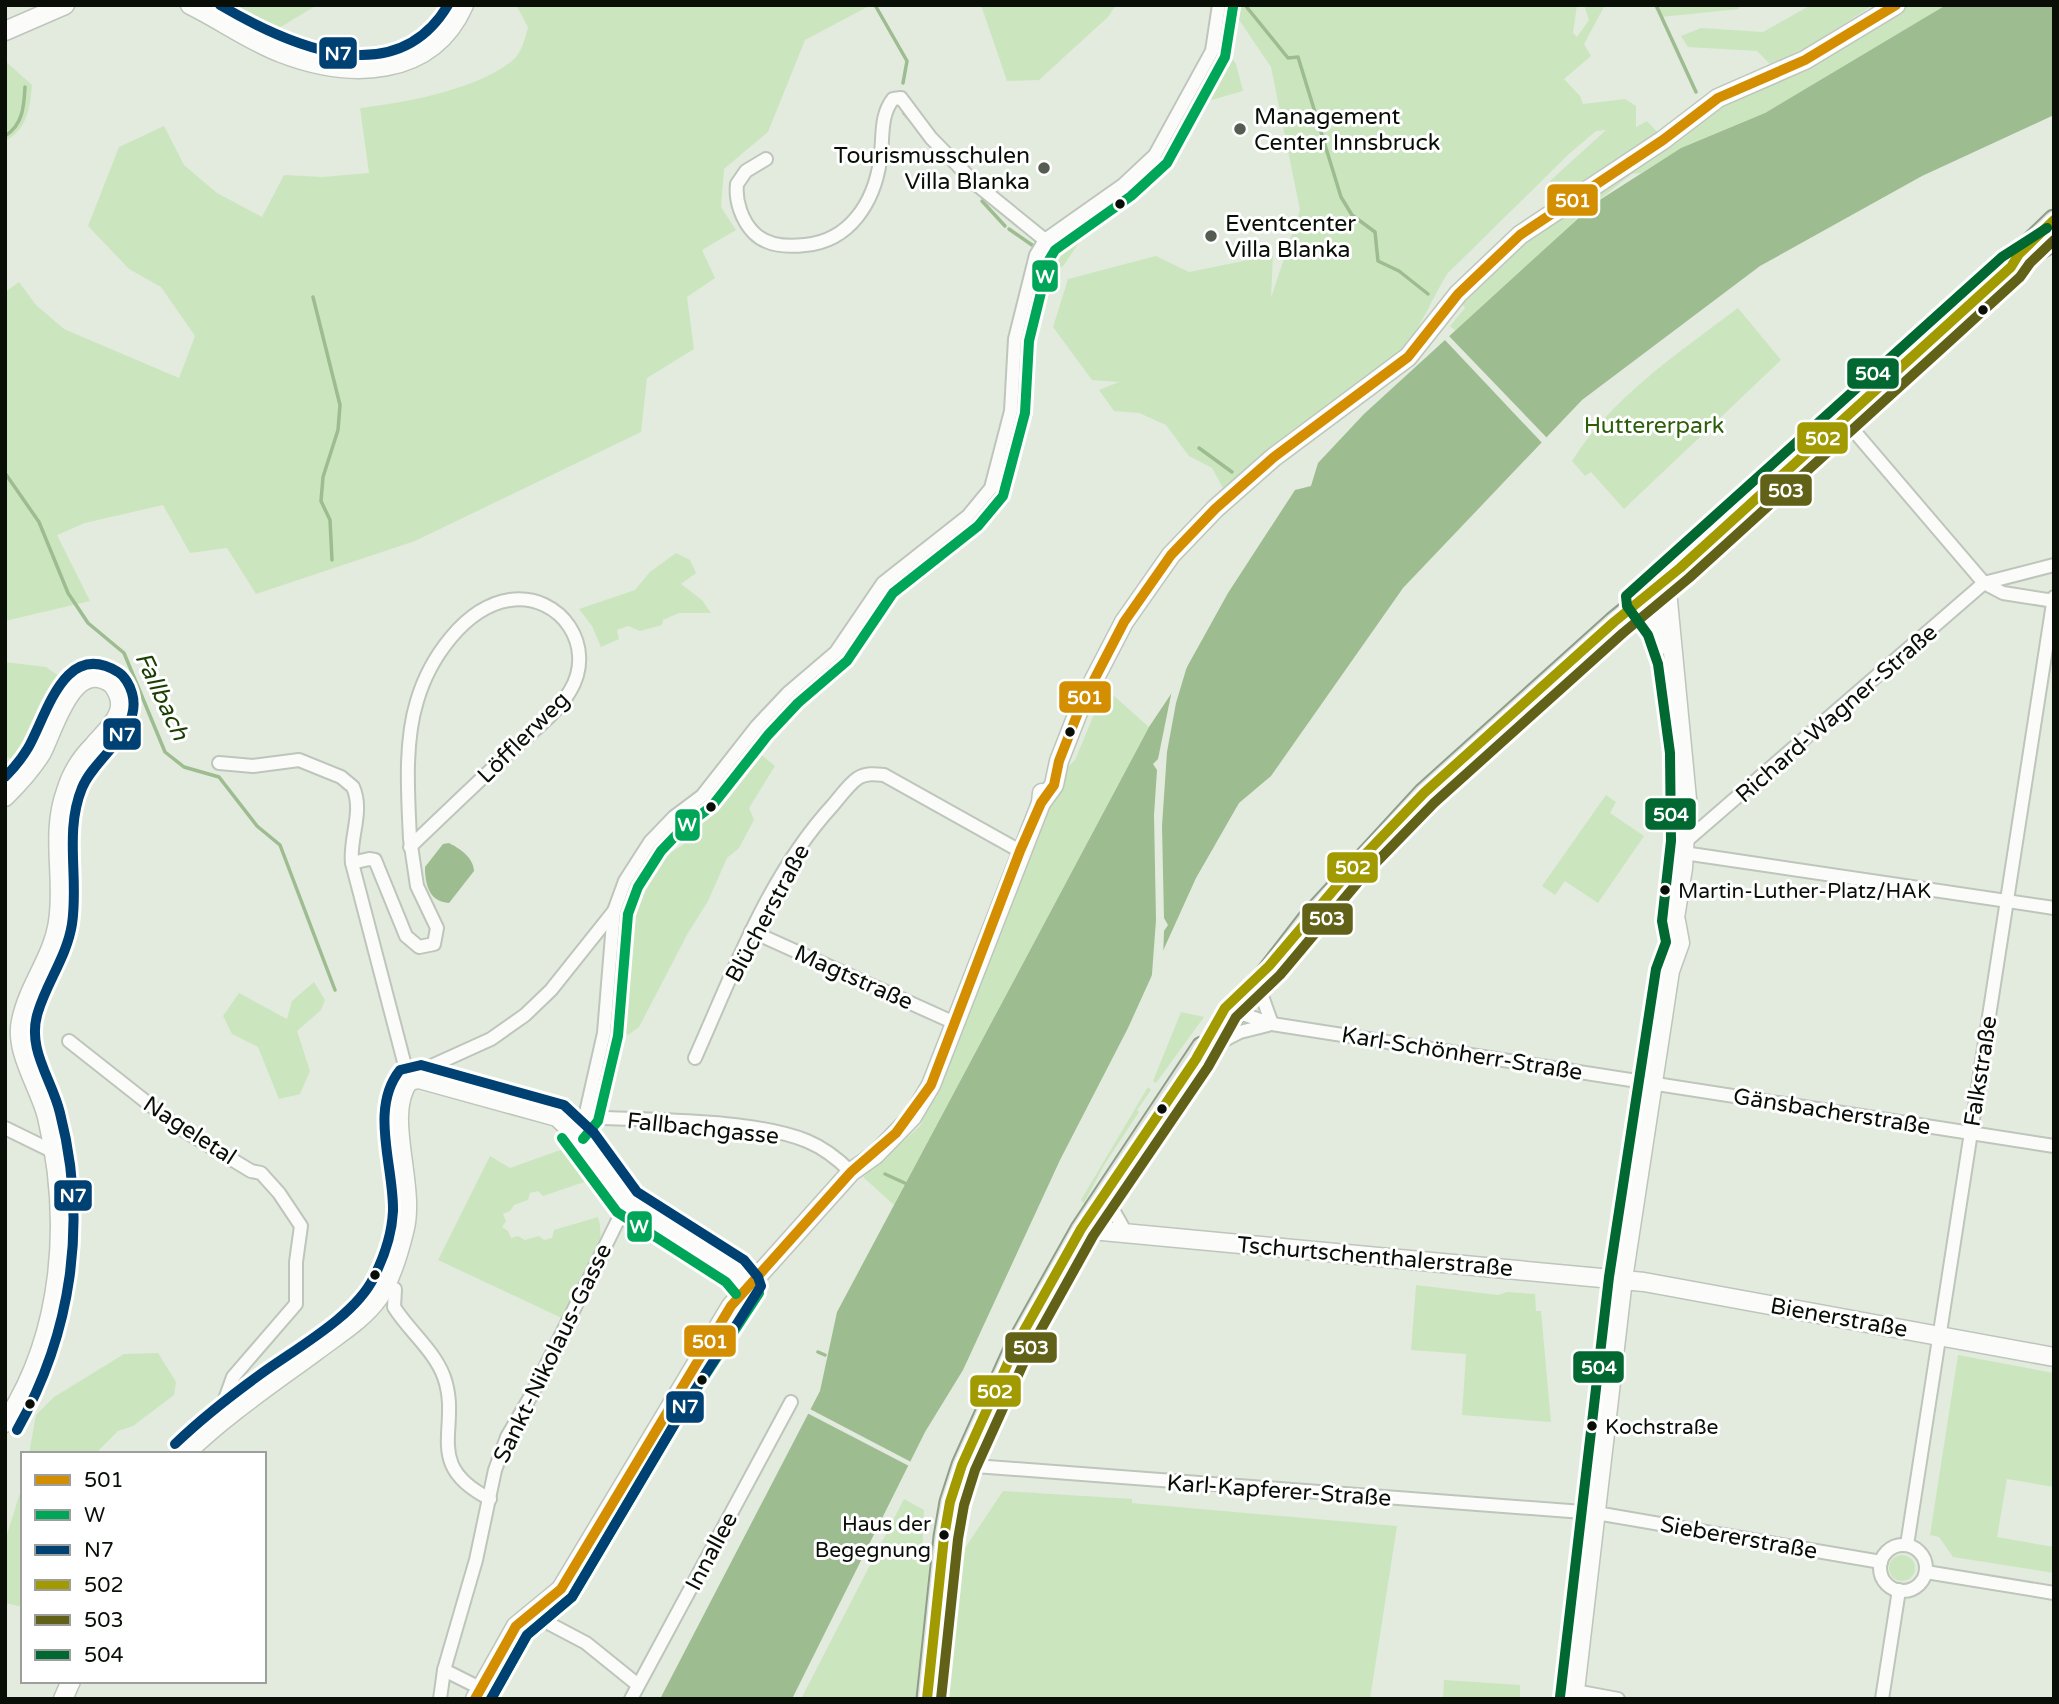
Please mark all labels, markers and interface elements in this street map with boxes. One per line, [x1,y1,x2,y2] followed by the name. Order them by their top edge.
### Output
[318,36,358,70] line badge: N7
[324,43,352,65] text: N7
[1254,103,1440,157] place label: Management Center Innsbruck
[1232,121,1248,137] marker: Management Center Innsbruck
[834,142,1030,196] place label: Tourismusschulen Villa Blanka
[1036,160,1052,176] marker: Tourismusschulen Villa Blanka
[1546,183,1599,217] line badge: 501
[1555,190,1591,212] text: 501
[1113,197,1127,211] unlabelled marker
[1225,210,1356,264] place label: Eventcenter Villa Blanka
[1203,228,1219,244] marker: Eventcenter Villa Blanka
[1031,259,1059,293] line badge: W
[1035,266,1055,288] text: W
[1976,303,1990,317] unlabelled marker
[1846,357,1900,390] line badge: 504
[1855,363,1891,385] text: 504
[1584,412,1724,440] park label: Huttererpark
[1796,421,1849,455] line badge: 502
[1805,428,1841,450] text: 502
[1759,473,1813,507] line badge: 503
[1768,480,1804,502] text: 503
[1730,619,1943,809] street label: Richard-Wagner-Straße
[128,647,195,746] water label: Fallbach
[1058,680,1112,714] line badge: 501
[472,686,575,789] street label: Löfflerweg
[1067,687,1103,709] text: 501
[102,717,142,751] line badge: N7
[108,724,136,746] text: N7
[1063,725,1077,739] unlabelled marker
[1644,797,1697,831] line badge: 504
[704,800,718,814] unlabelled marker
[1653,804,1689,826] text: 504
[674,808,701,842] line badge: W
[677,814,697,836] text: W
[720,840,816,987] street label: Blücherstraße
[1326,851,1379,884] line badge: 502
[1335,857,1371,879] text: 502
[1678,879,1931,904] place label: Martin-Luther-Platz/HAK
[1658,883,1672,897] marker: Martin-Luther-Platz/HAK
[1301,902,1354,936] line badge: 503
[1309,908,1345,930] text: 503
[790,939,917,1017] street label: Magtstraße
[1958,1014,2004,1129] street label: Falkstraße
[1339,1021,1584,1087] street label: Karl-Schönherr-Straße
[1731,1083,1933,1141] street label: Gänsbacherstraße
[138,1090,241,1171] street label: Nageletal
[1155,1102,1169,1116] unlabelled marker
[625,1107,780,1151] street label: Fallbachgasse
[53,1179,93,1212] line badge: N7
[59,1185,87,1207] text: N7
[626,1210,653,1243] line badge: W
[629,1216,649,1238] text: W
[1236,1231,1514,1283] street label: Tschurtschenthalerstraße
[488,1239,618,1468] street label: Sankt-Nikolaus-Gasse
[368,1268,382,1282] unlabelled marker
[1768,1292,1910,1344] street label: Bienerstraße
[683,1324,737,1358] line badge: 501
[692,1331,728,1353] text: 501
[1004,1331,1058,1364] line badge: 503
[1013,1337,1049,1359] text: 503
[1572,1350,1625,1384] line badge: 504
[1581,1357,1617,1379] text: 504
[695,1373,709,1387] unlabelled marker
[969,1374,1022,1408] line badge: 502
[977,1381,1013,1403] text: 502
[665,1390,705,1424] line badge: N7
[671,1396,699,1418] text: N7
[23,1397,37,1411] unlabelled marker
[1605,1415,1718,1440] place label: Kochstraße
[1585,1419,1599,1433] marker: Kochstraße
[21,1452,266,1683] legend
[84,1468,124,1493] text: 501
[1166,1469,1392,1513] street label: Karl-Kapferer-Straße
[84,1503,105,1528] text: W
[680,1507,744,1595] street label: Innallee
[1658,1510,1820,1566] street label: Siebererstraße
[815,1512,931,1563] place label: Haus der Begegnung
[937,1528,951,1542] marker: Haus der Begegnung
[84,1538,114,1563] text: N7
[84,1573,124,1598] text: 502
[84,1608,124,1633] text: 503
[84,1643,124,1668] text: 504

